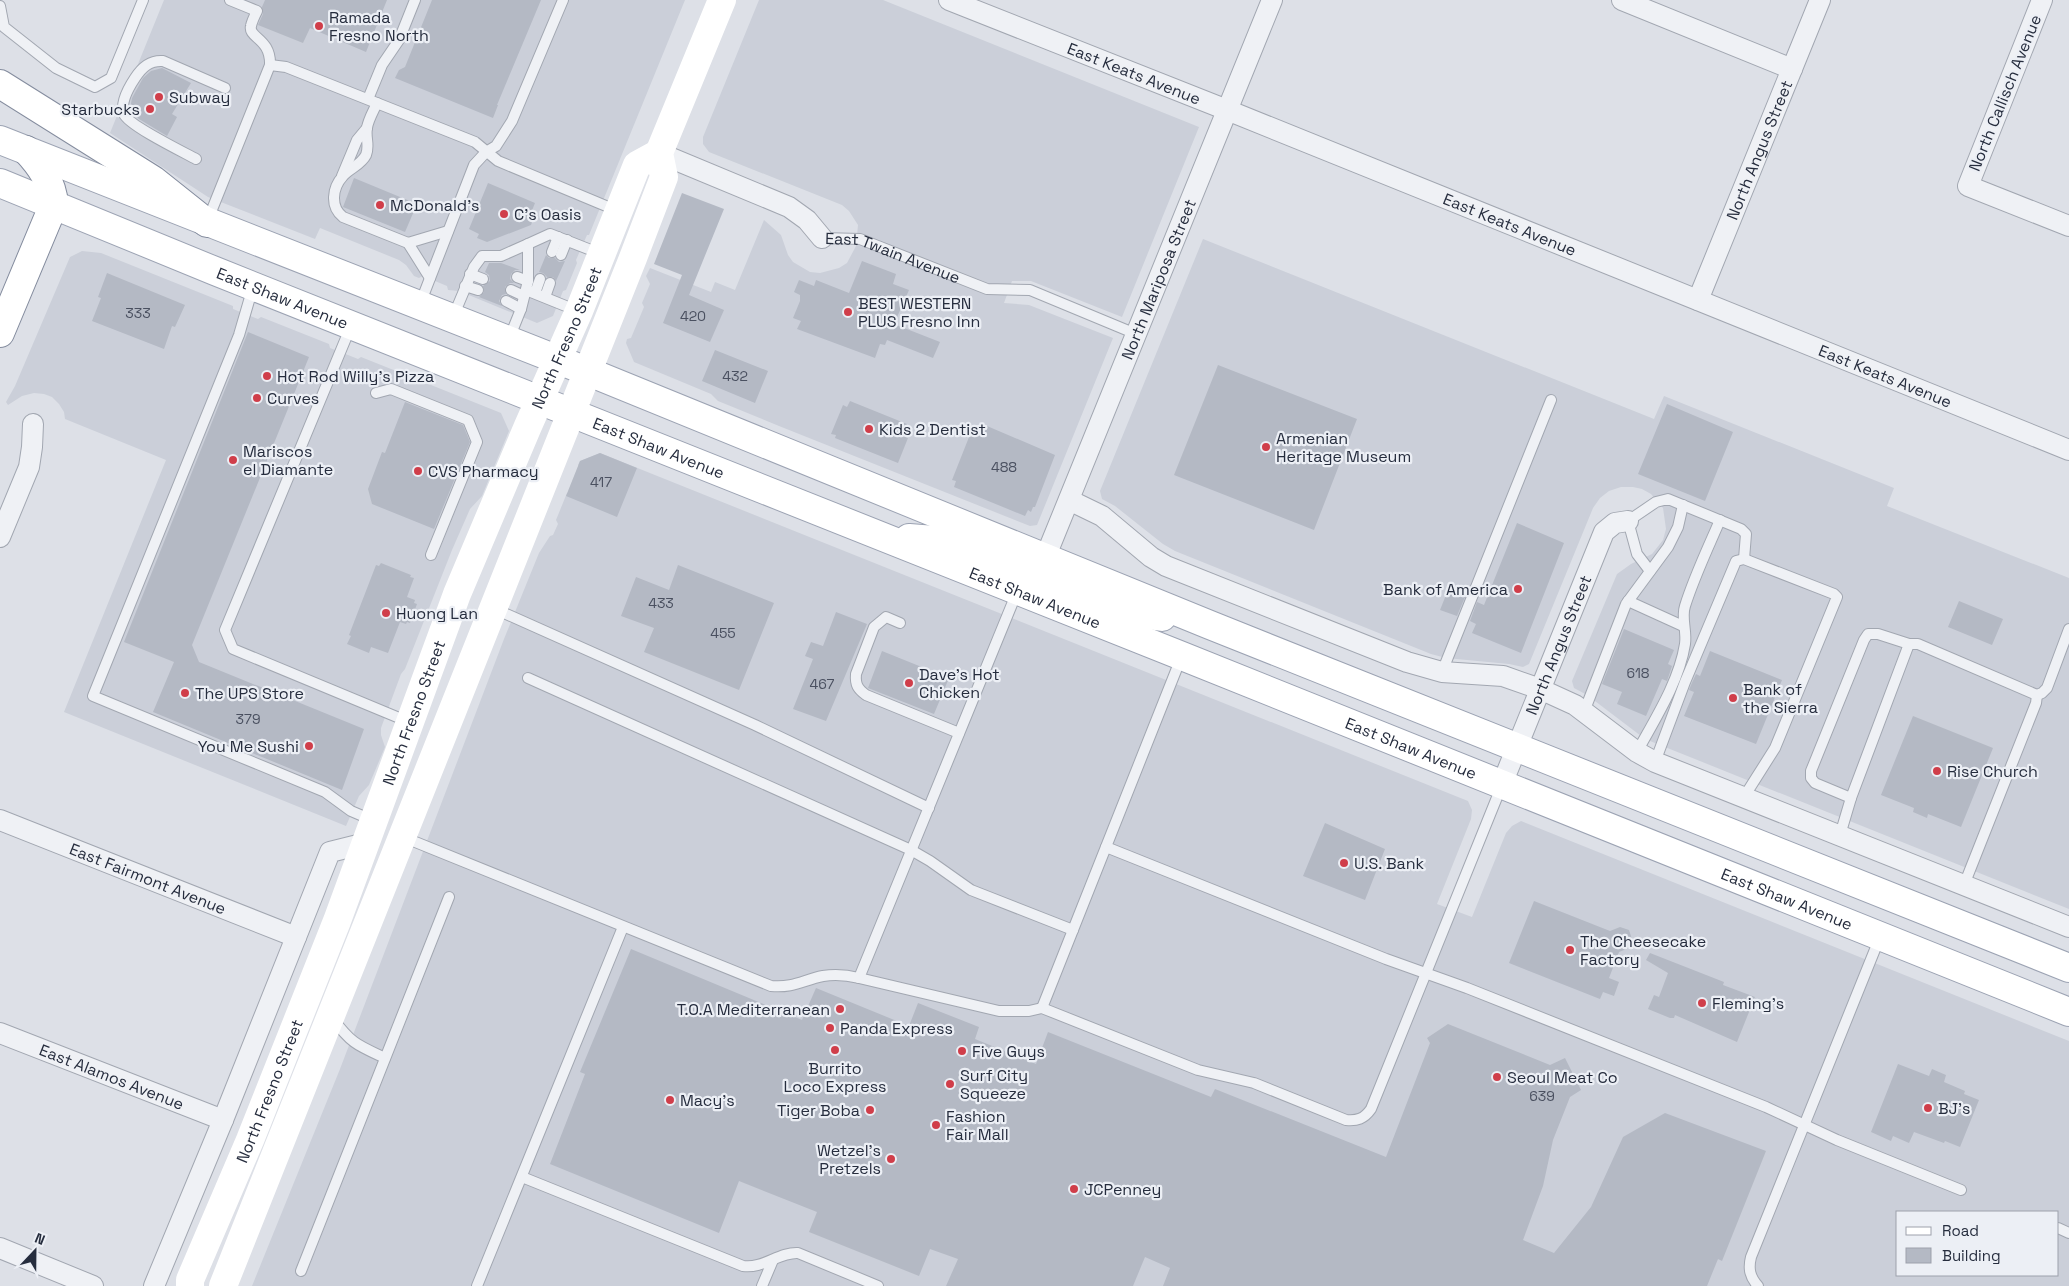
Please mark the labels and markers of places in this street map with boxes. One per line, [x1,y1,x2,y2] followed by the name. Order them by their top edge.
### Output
[329,7,429,46] place label: Ramada Fresno North
[313,20,325,32] marker: Ramada Fresno North
[169,87,230,108] place label: Subway
[153,91,165,103] marker: Subway
[61,99,140,120] place label: Starbucks
[144,103,156,115] marker: Starbucks
[390,195,480,216] place label: McDonald's
[374,199,386,211] marker: McDonald's
[514,204,581,225] place label: C's Oasis
[498,208,510,220] marker: C's Oasis
[858,293,980,332] place label: BEST WESTERN PLUS Fresno Inn
[842,306,854,318] marker: BEST WESTERN PLUS Fresno Inn
[277,366,434,387] place label: Hot Rod Willy’s Pizza
[261,370,273,382] marker: Hot Rod Willy’s Pizza
[267,388,319,409] place label: Curves
[251,392,263,404] marker: Curves
[879,419,986,440] place label: Kids 2 Dentist
[863,423,875,435] marker: Kids 2 Dentist
[1276,428,1411,467] place label: Armenian Heritage Museum
[243,441,333,480] place label: Mariscos el Diamante
[1260,441,1272,453] marker: Armenian Heritage Museum
[227,454,239,466] marker: Mariscos el Diamante
[428,461,539,482] place label: CVS Pharmacy
[412,465,424,477] marker: CVS Pharmacy
[1383,579,1508,600] place label: Bank of America
[1512,583,1524,595] marker: Bank of America
[396,603,478,624] place label: Huong Lan
[380,607,392,619] marker: Huong Lan
[919,664,1000,703] place label: Dave's Hot Chicken
[903,677,915,689] marker: Dave's Hot Chicken
[1743,679,1818,718] place label: Bank of the Sierra
[195,683,304,704] place label: The UPS Store
[179,687,191,699] marker: The UPS Store
[1727,692,1739,704] marker: Bank of the Sierra
[198,736,299,757] place label: You Me Sushi
[303,740,315,752] marker: You Me Sushi
[1947,761,2038,782] place label: Rise Church
[1931,765,1943,777] marker: Rise Church
[1354,853,1424,874] place label: U.S. Bank
[1338,857,1350,869] marker: U.S. Bank
[1580,931,1706,970] place label: The Cheesecake Factory
[1564,944,1576,956] marker: The Cheesecake Factory
[1712,993,1784,1014] place label: Fleming's
[1696,997,1708,1009] marker: Fleming's
[677,999,830,1020] place label: T.O.A Mediterranean
[834,1003,846,1015] marker: T.O.A Mediterranean
[840,1018,953,1039] place label: Panda Express
[824,1022,836,1034] marker: Panda Express
[972,1041,1045,1062] place label: Five Guys
[829,1044,841,1056] marker: Burrito Loco Express
[956,1045,968,1057] marker: Five Guys
[783,1058,887,1097] place label: Burrito Loco Express
[960,1065,1028,1104] place label: Surf City Squeeze
[1507,1067,1618,1088] place label: Seoul Meat Co
[1491,1071,1503,1083] marker: Seoul Meat Co
[944,1078,956,1090] marker: Surf City Squeeze
[680,1090,735,1111] place label: Macy's
[664,1094,676,1106] marker: Macy's
[1938,1098,1970,1119] place label: BJ's
[777,1100,860,1121] place label: Tiger Boba
[1922,1102,1934,1114] marker: BJ's
[864,1104,876,1116] marker: Tiger Boba
[946,1106,1009,1145] place label: Fashion Fair Mall
[930,1119,942,1131] marker: Fashion Fair Mall
[817,1140,881,1179] place label: Wetzel's Pretzels
[885,1153,897,1165] marker: Wetzel's Pretzels
[1084,1179,1161,1200] place label: JCPenney
[1068,1183,1080,1195] marker: JCPenney

